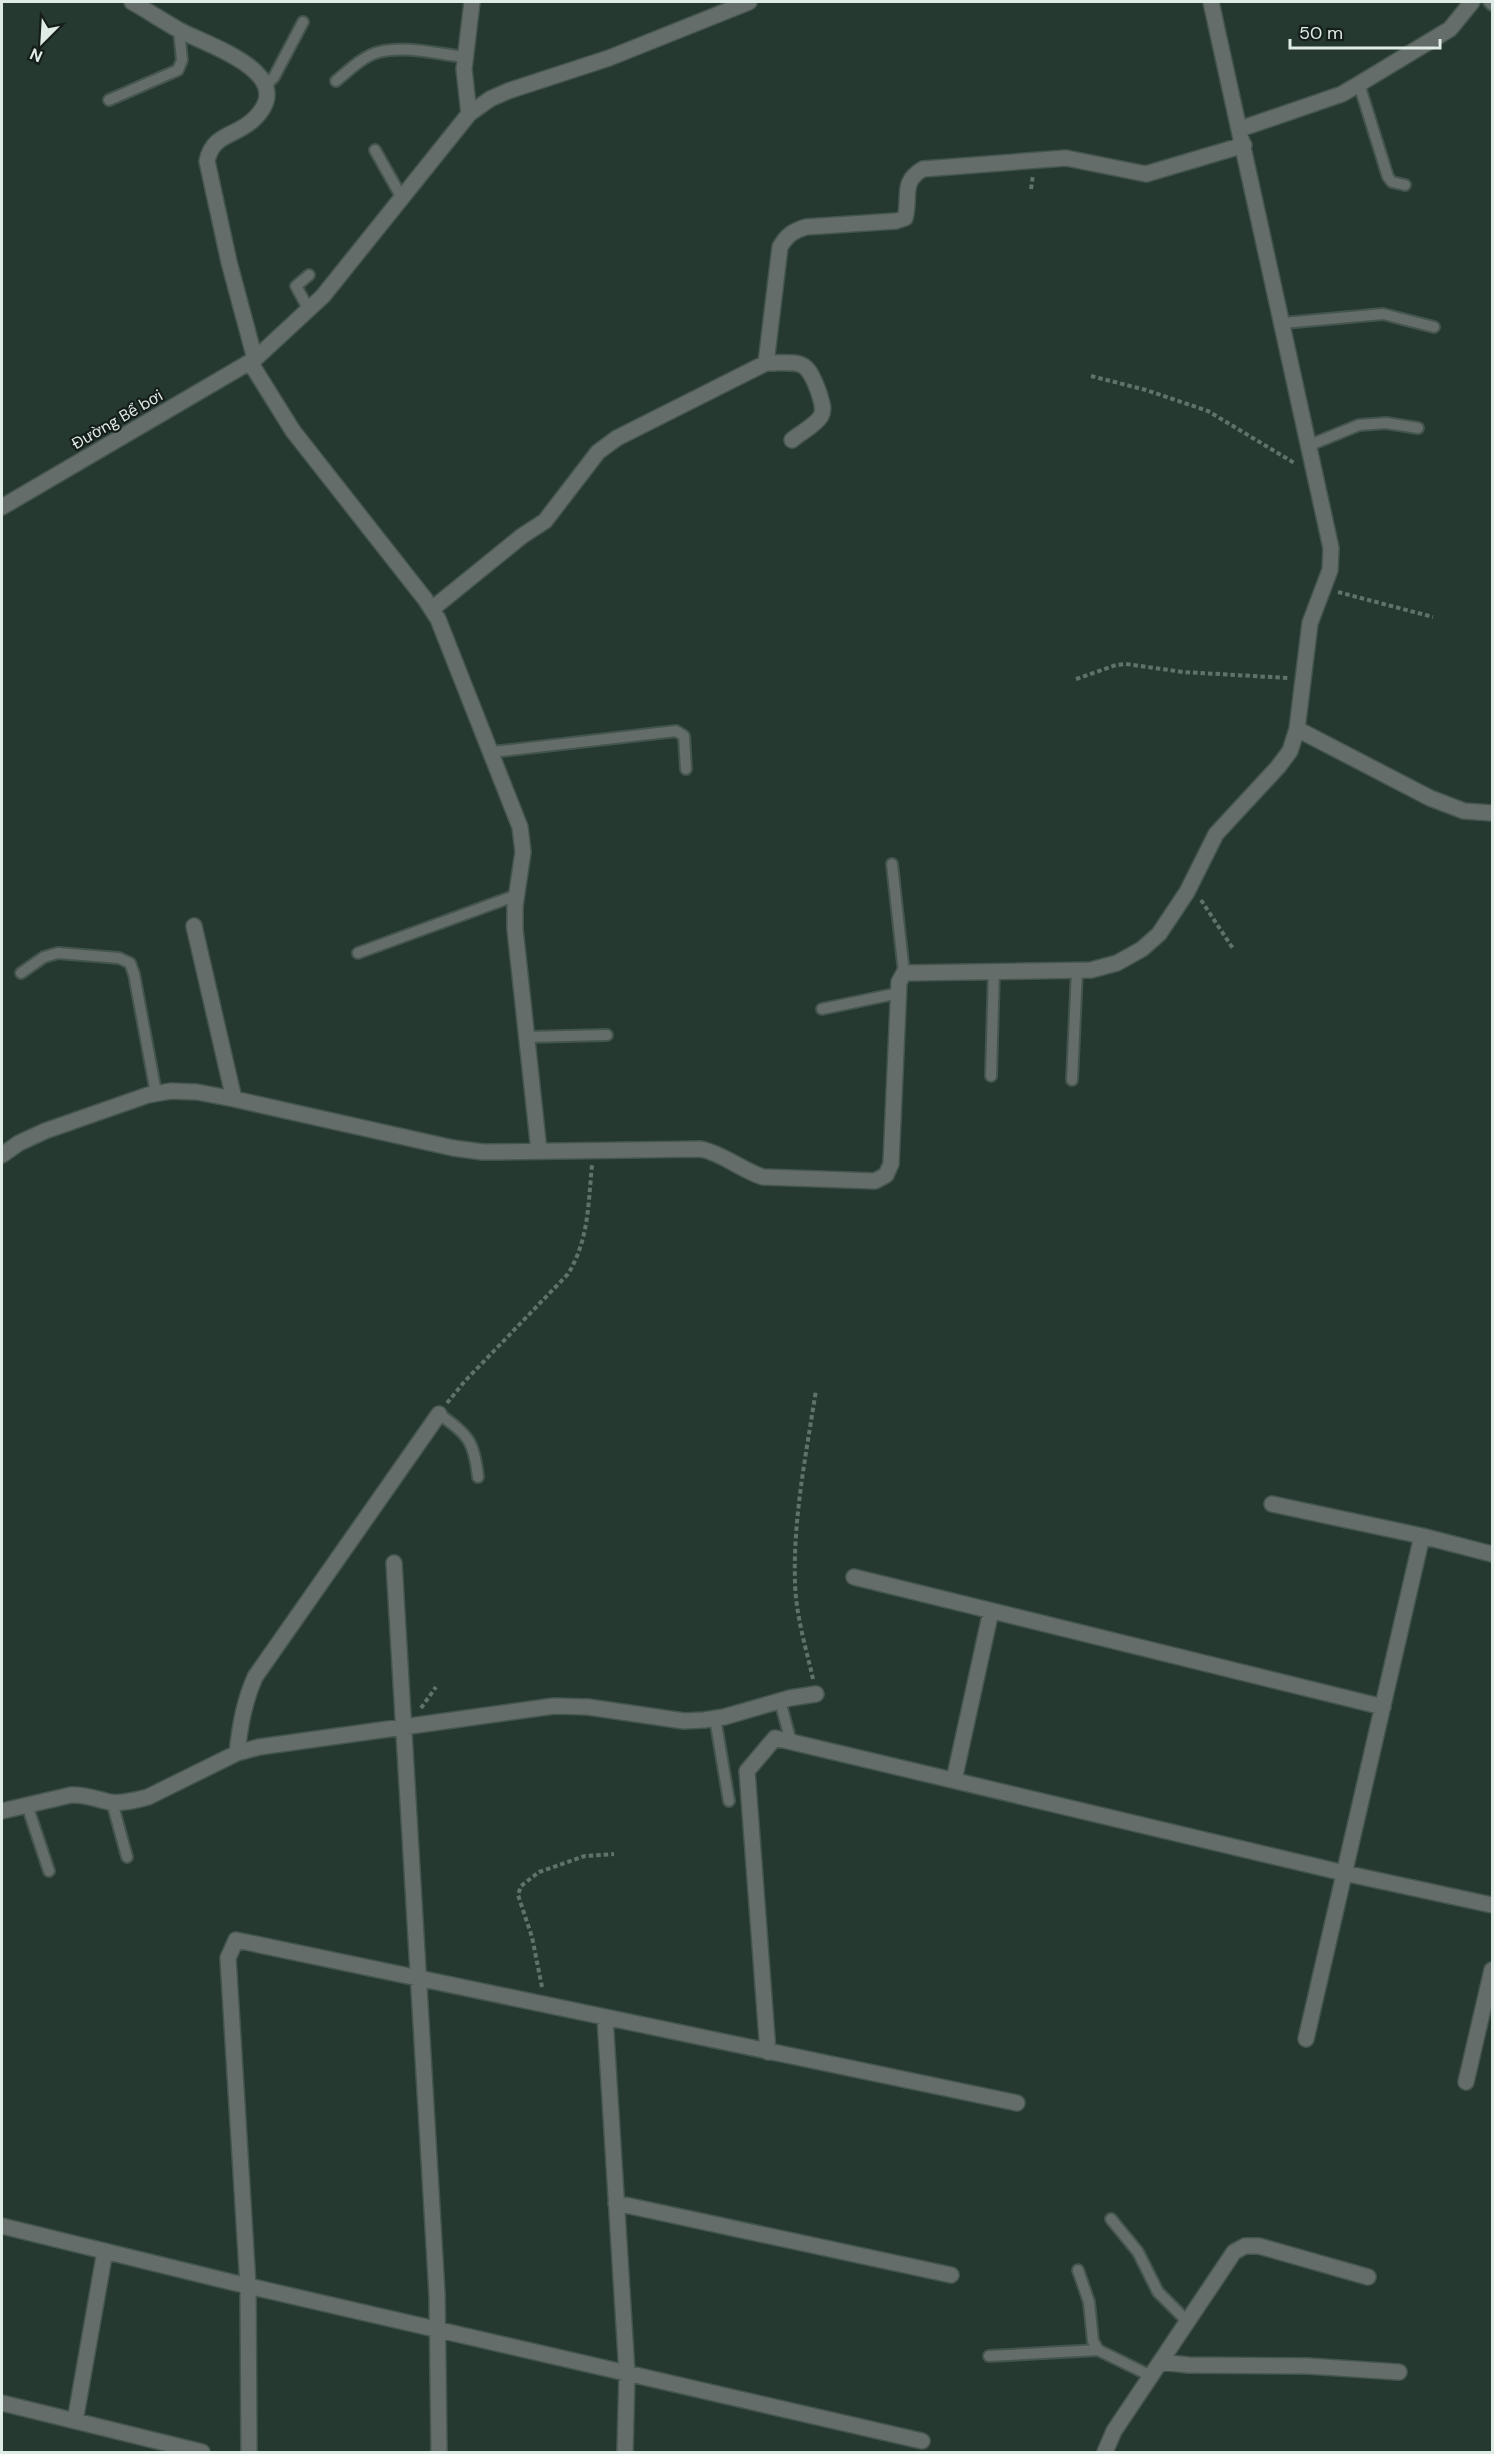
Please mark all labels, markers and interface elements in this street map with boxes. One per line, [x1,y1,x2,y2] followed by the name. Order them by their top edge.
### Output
[12,12,72,72] north arrow
[1290,12,1440,50] scale bar
[1299,21,1343,45] text: 50 m
[27,43,46,67] text: N
[68,385,167,454] street label: Đường Bể bơi

